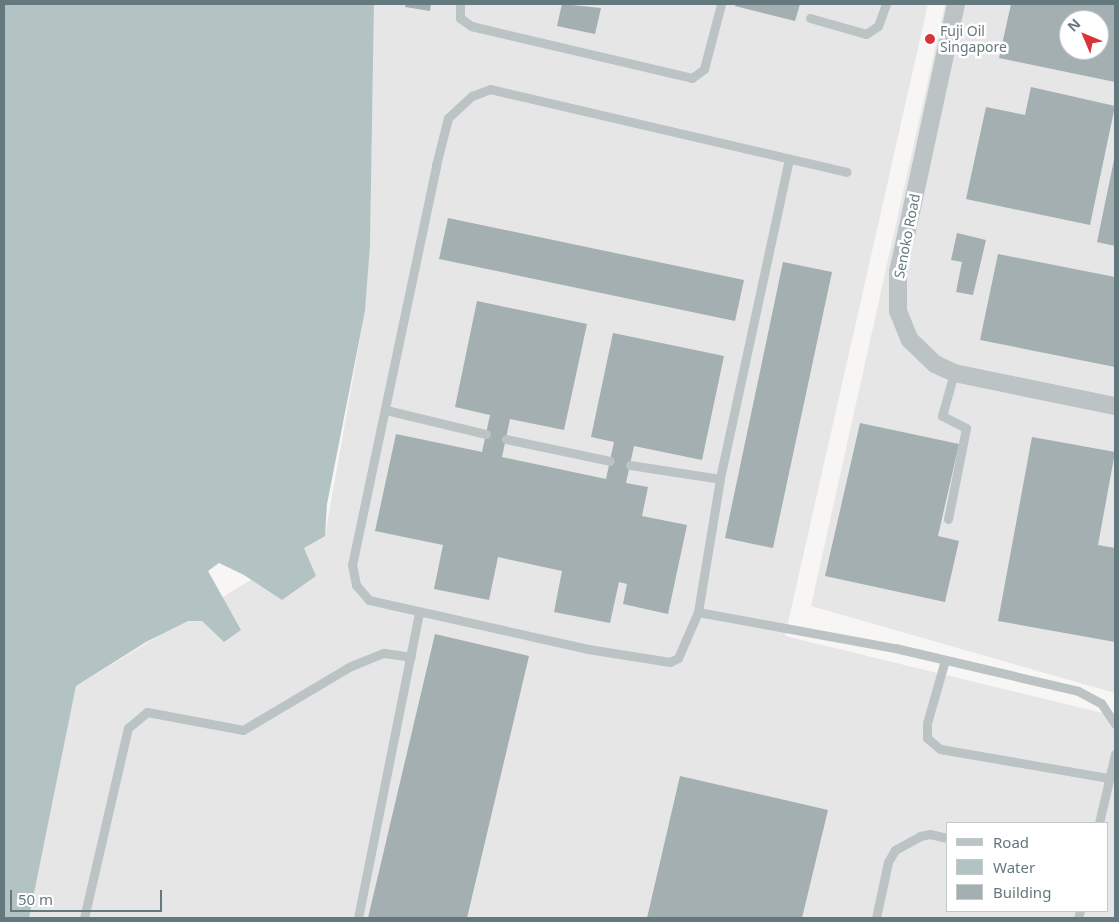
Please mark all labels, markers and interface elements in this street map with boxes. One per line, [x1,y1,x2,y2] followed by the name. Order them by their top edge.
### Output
[1059,10,1109,60] north arrow
[1063,14,1084,35] text: N
[940,23,1007,56] place label: Fuji Oil Singapore
[924,33,936,45] marker: Fuji Oil Singapore
[891,192,923,280] street label: Senoko Road
[946,822,1109,912] legend
[993,832,1029,852] text: Road
[993,857,1035,877] text: Water
[12,880,165,912] scale bar
[993,882,1051,902] text: Building
[18,889,53,909] text: 50 m

